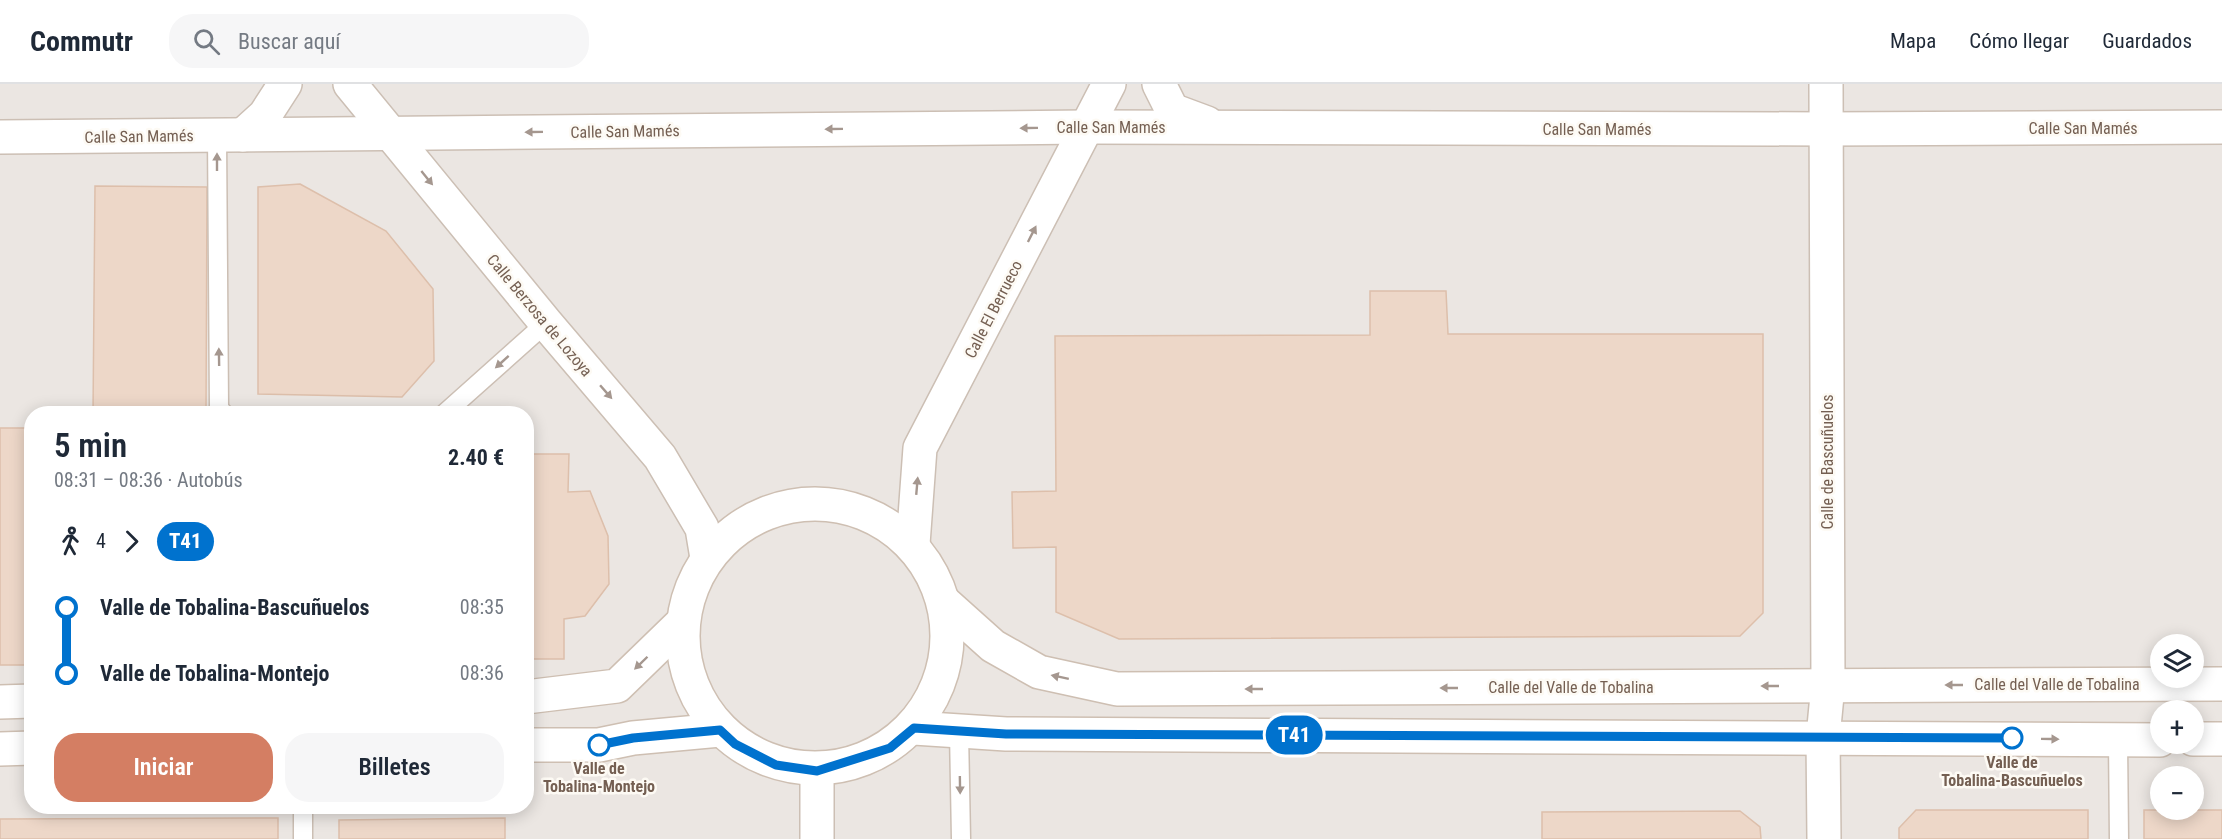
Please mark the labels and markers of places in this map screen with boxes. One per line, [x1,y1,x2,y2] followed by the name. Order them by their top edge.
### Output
[2001,727,2023,749] marker: Valle de Tobalina-Bascuñuelos
[588,734,610,756] marker: Valle de Tobalina-Montejo
[1941,753,2083,790] place label: Valle de Tobalina-Bascuñuelos
[543,759,655,796] place label: Valle de Tobalina-Montejo

